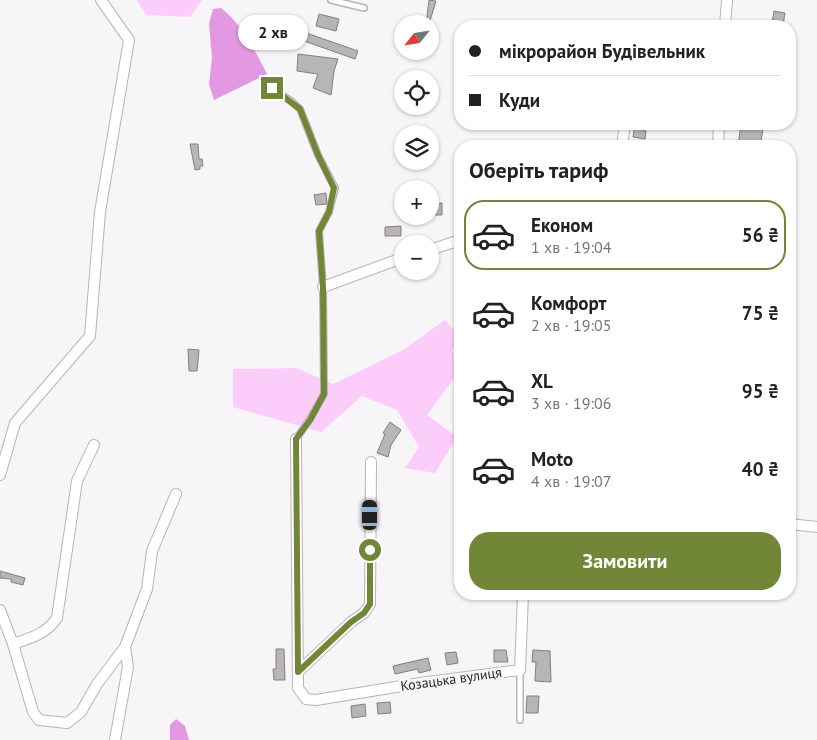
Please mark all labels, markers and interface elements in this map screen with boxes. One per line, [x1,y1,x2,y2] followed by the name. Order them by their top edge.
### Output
[394,15,439,60] north arrow
[394,15,439,280] map controls
[237,16,307,51] callout: 2 хв
[258,22,288,42] text: 2 хв
[499,39,705,63] text: мікрорайон Будівельник
[394,70,439,115] button: locate
[261,77,283,99] route end
[499,88,540,112] text: Куди
[394,125,439,170] button: layers
[469,156,608,184] text: Оберіть тариф
[394,180,439,225] button: +
[471,213,516,258] icon: car
[531,213,593,237] text: Економ
[742,223,779,247] text: 56 ₴
[394,235,439,280] button: −
[531,237,611,257] text: 1 хв · 19:04
[471,291,516,336] icon: car
[531,291,607,315] text: Комфорт
[742,301,779,325] text: 75 ₴
[531,315,611,335] text: 2 хв · 19:05
[471,369,516,414] icon: car
[531,369,553,393] text: XL
[742,379,779,403] text: 95 ₴
[531,393,611,413] text: 3 хв · 19:06
[471,447,516,492] icon: car
[531,447,573,471] text: Moto
[742,457,779,481] text: 40 ₴
[531,471,611,491] text: 4 хв · 19:07
[362,500,377,530] car
[469,532,781,590] button: Замовити
[359,539,381,561] route start
[399,663,503,695] street label: Козацька вулиця

